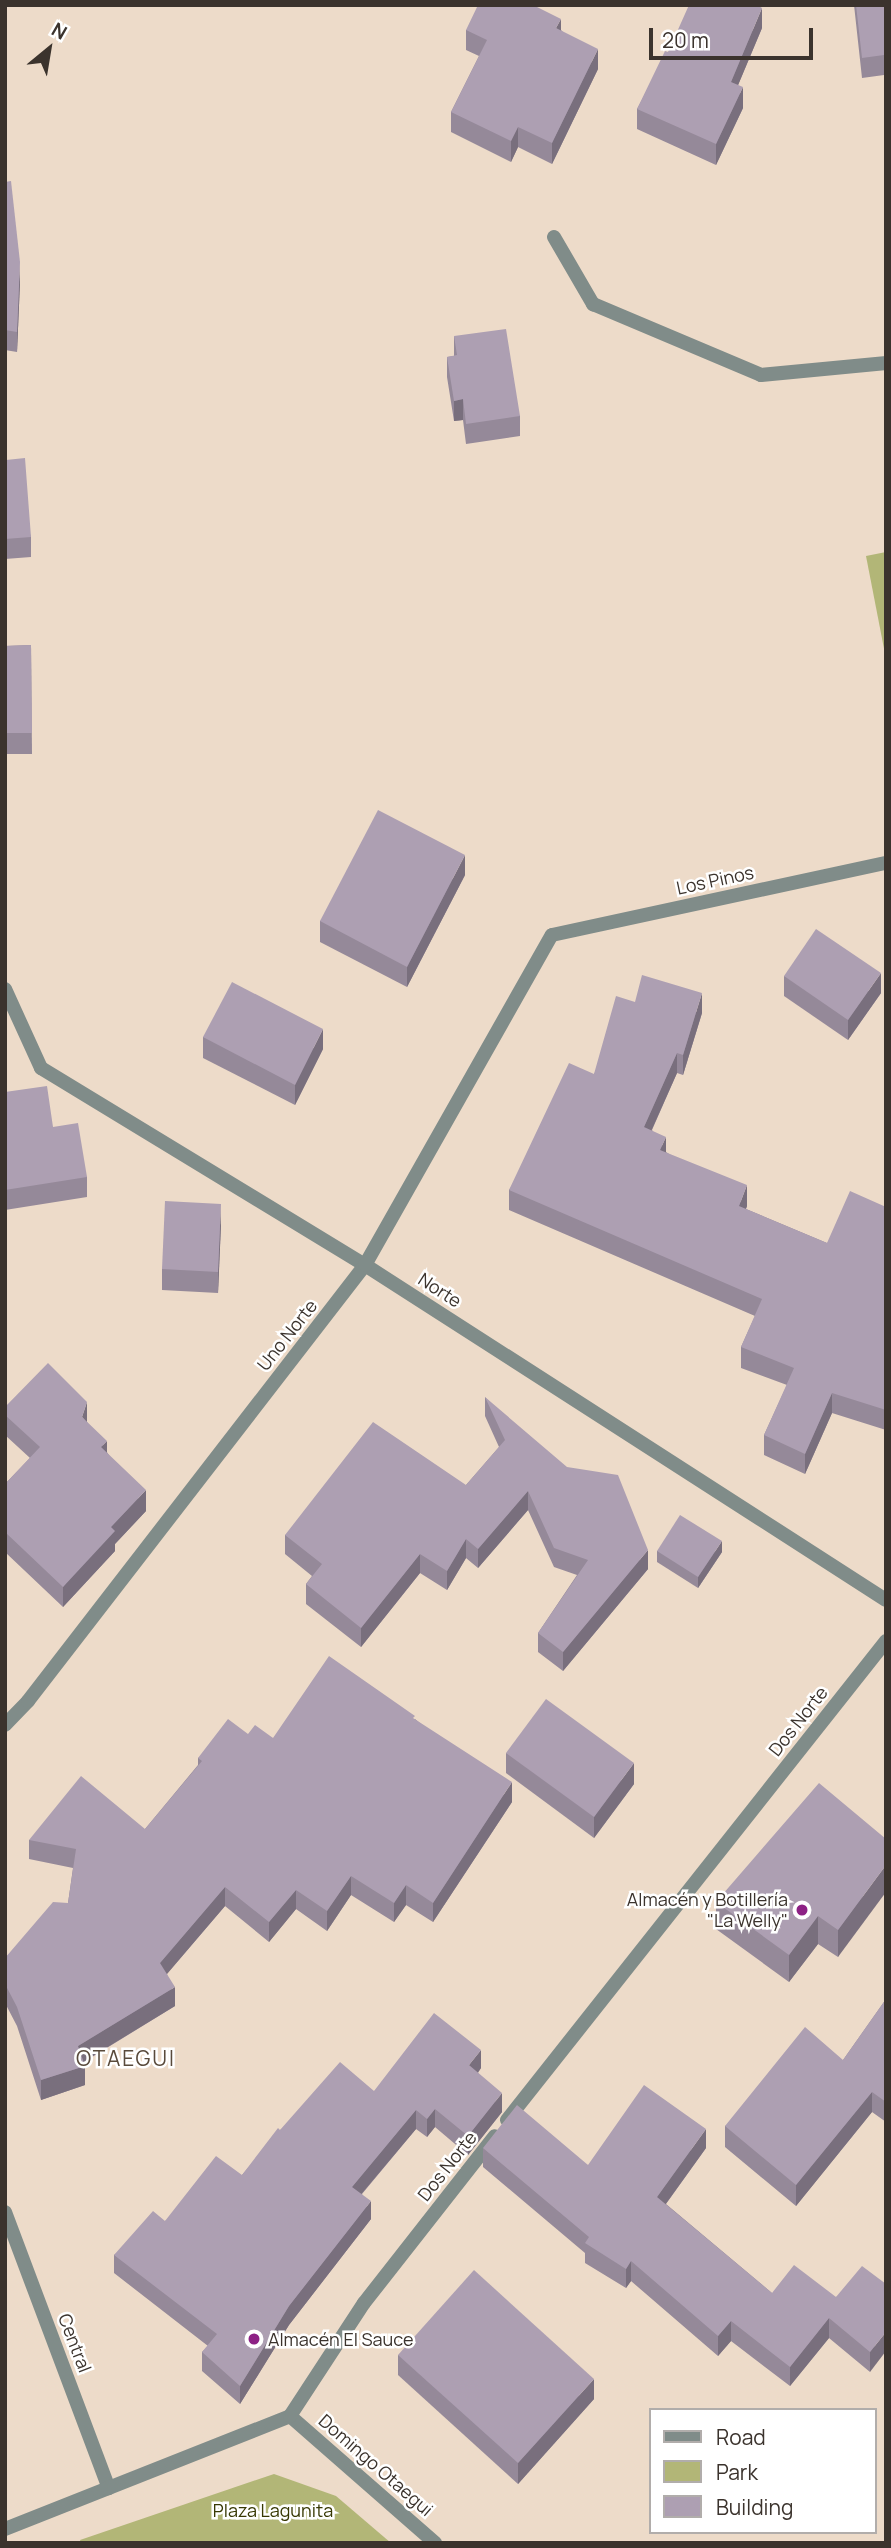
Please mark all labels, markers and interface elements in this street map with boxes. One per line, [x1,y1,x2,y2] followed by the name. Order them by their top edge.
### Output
[14,14,84,84] north arrow
[653,14,818,58] scale bar
[47,16,72,45] text: N
[662,26,709,54] text: 20 m
[674,861,756,899] street label: Los Pinos
[414,1268,466,1312] street label: Norte
[253,1295,321,1375] street label: Uno Norte
[764,1682,832,1760] street label: Dos Norte
[627,1889,788,1932] place label: Almacén y Botillería "La Welly"
[794,1902,810,1918] marker: Almacén y Botillería "La Welly"
[77,2045,175,2071] district label: OTAEGUI
[413,2127,481,2205] street label: Dos Norte
[54,2310,96,2376] street label: Central
[268,2328,413,2350] place label: Almacén El Sauce
[246,2331,262,2347] marker: Almacén El Sauce
[650,2408,877,2534] legend
[315,2410,437,2520] street label: Domingo Otaegui
[716,2423,766,2451] text: Road
[716,2458,758,2486] text: Park
[716,2493,793,2521] text: Building
[213,2499,333,2521] park label: Plaza Lagunita

